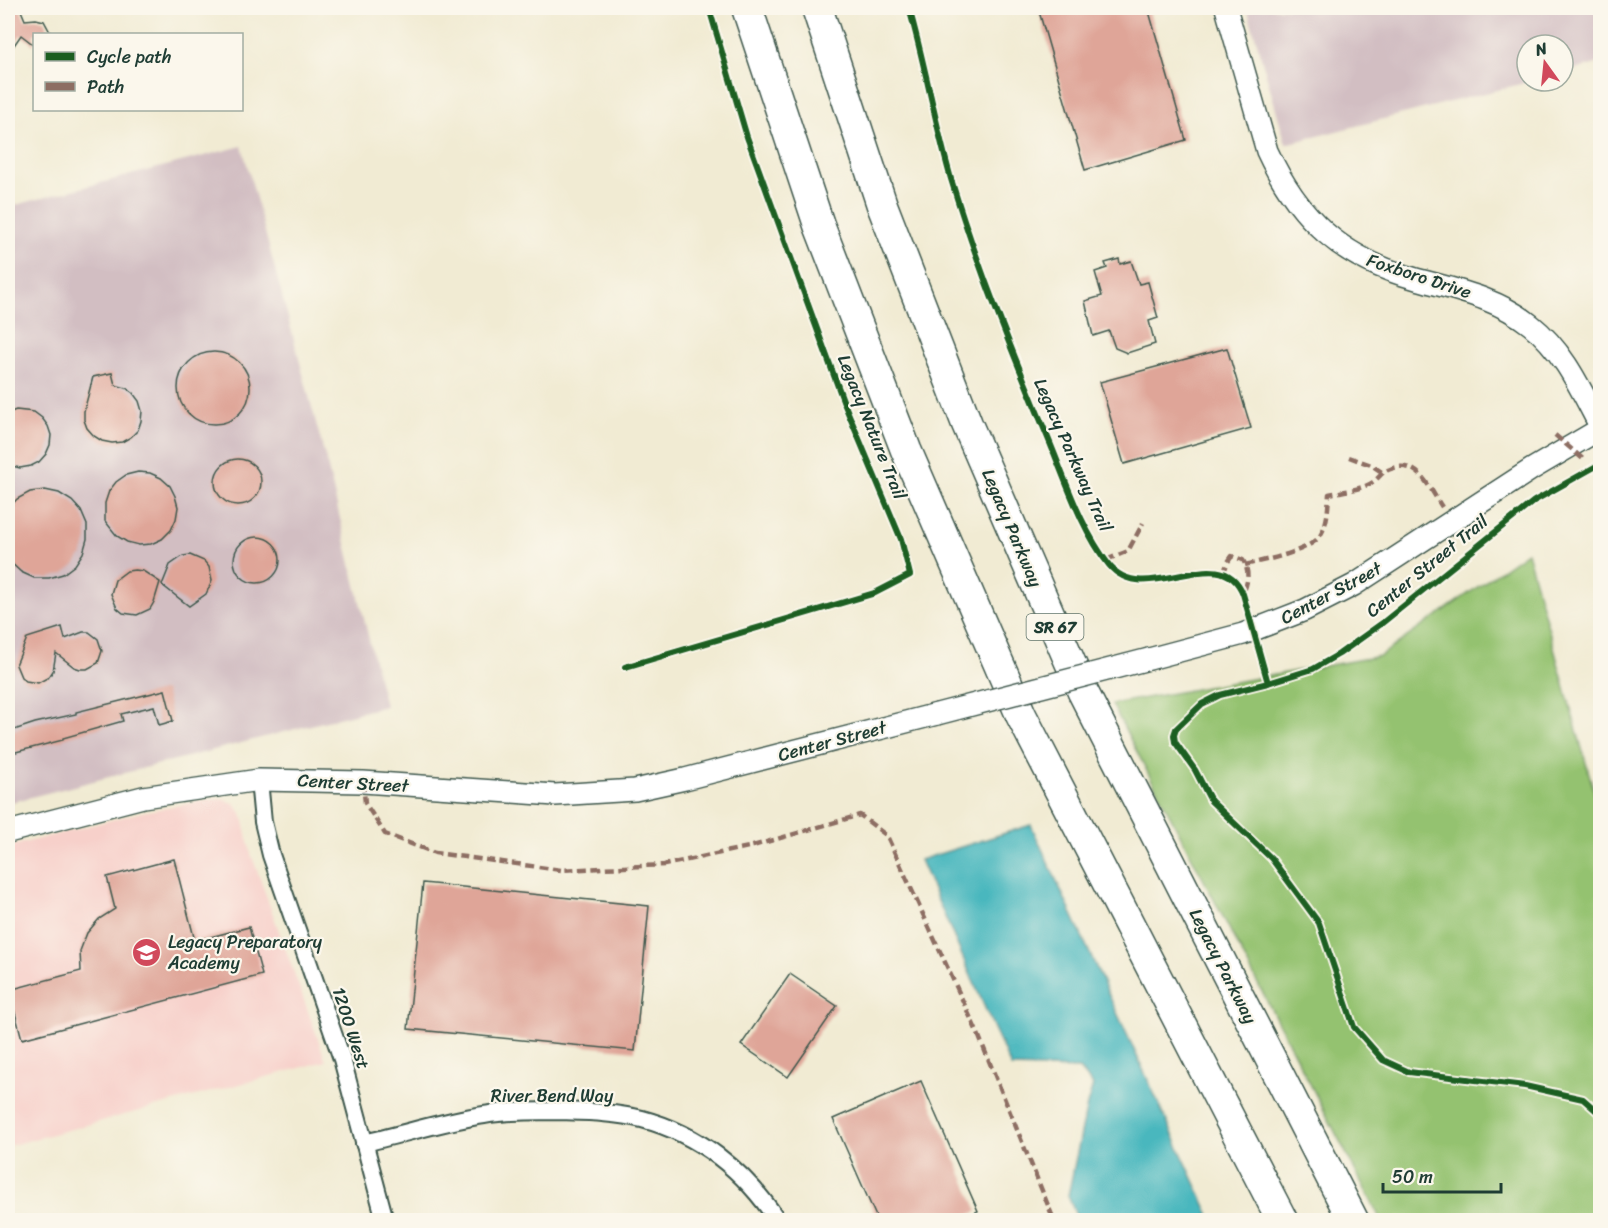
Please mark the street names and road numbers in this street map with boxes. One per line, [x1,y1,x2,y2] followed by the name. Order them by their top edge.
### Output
[1362,244,1476,308] street label: Foxboro Drive
[828,349,916,505] street label: Legacy Nature Trail
[1025,373,1122,538] street label: Legacy Parkway Trail
[973,464,1052,593] street label: Legacy Parkway
[1358,506,1496,626] street label: Center Street Trail
[1274,552,1388,633] street label: Center Street
[1026,614,1084,640] road number: SR 67
[774,711,891,771] street label: Center Street
[297,764,410,802] street label: Center Street
[1180,902,1266,1030] street label: Legacy Parkway
[323,983,379,1073] street label: 1200 West
[491,1080,614,1112] street label: River Bend Way

